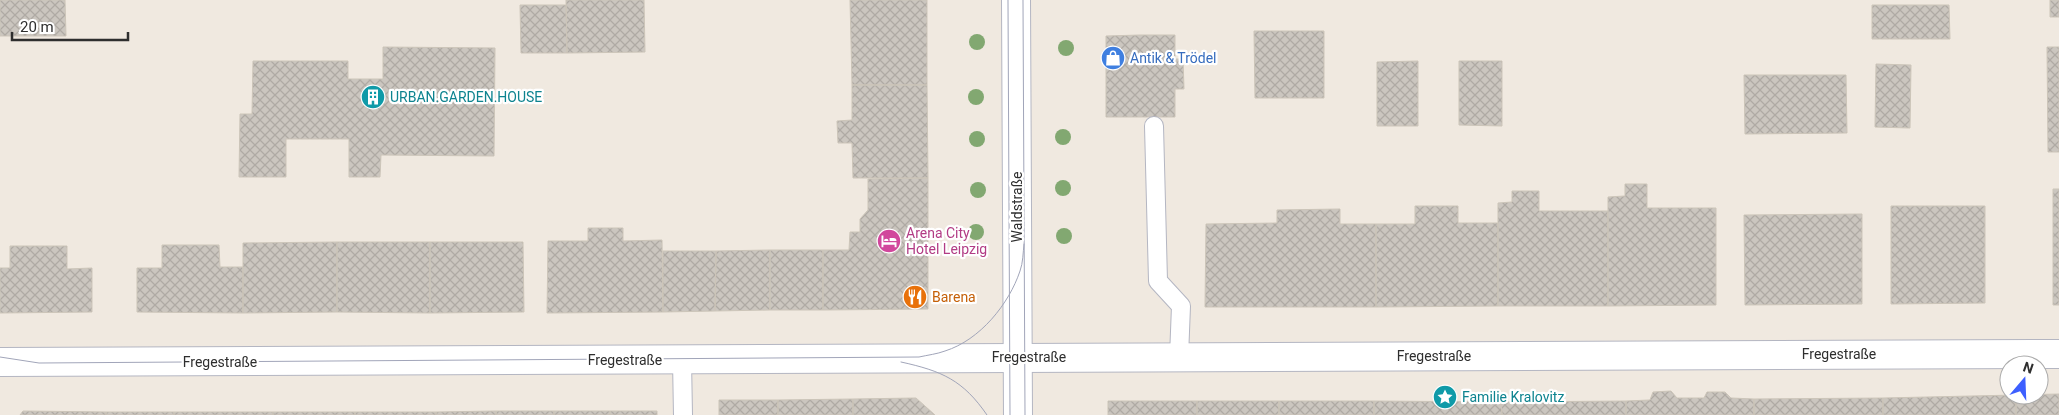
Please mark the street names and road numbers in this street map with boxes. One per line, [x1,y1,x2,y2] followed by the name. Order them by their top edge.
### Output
[1009,172,1025,242] street label: Waldstraße
[1802,346,1876,362] street label: Fregestraße
[1397,348,1471,364] street label: Fregestraße
[992,349,1066,365] street label: Fregestraße
[588,352,662,368] street label: Fregestraße
[183,354,257,370] street label: Fregestraße

